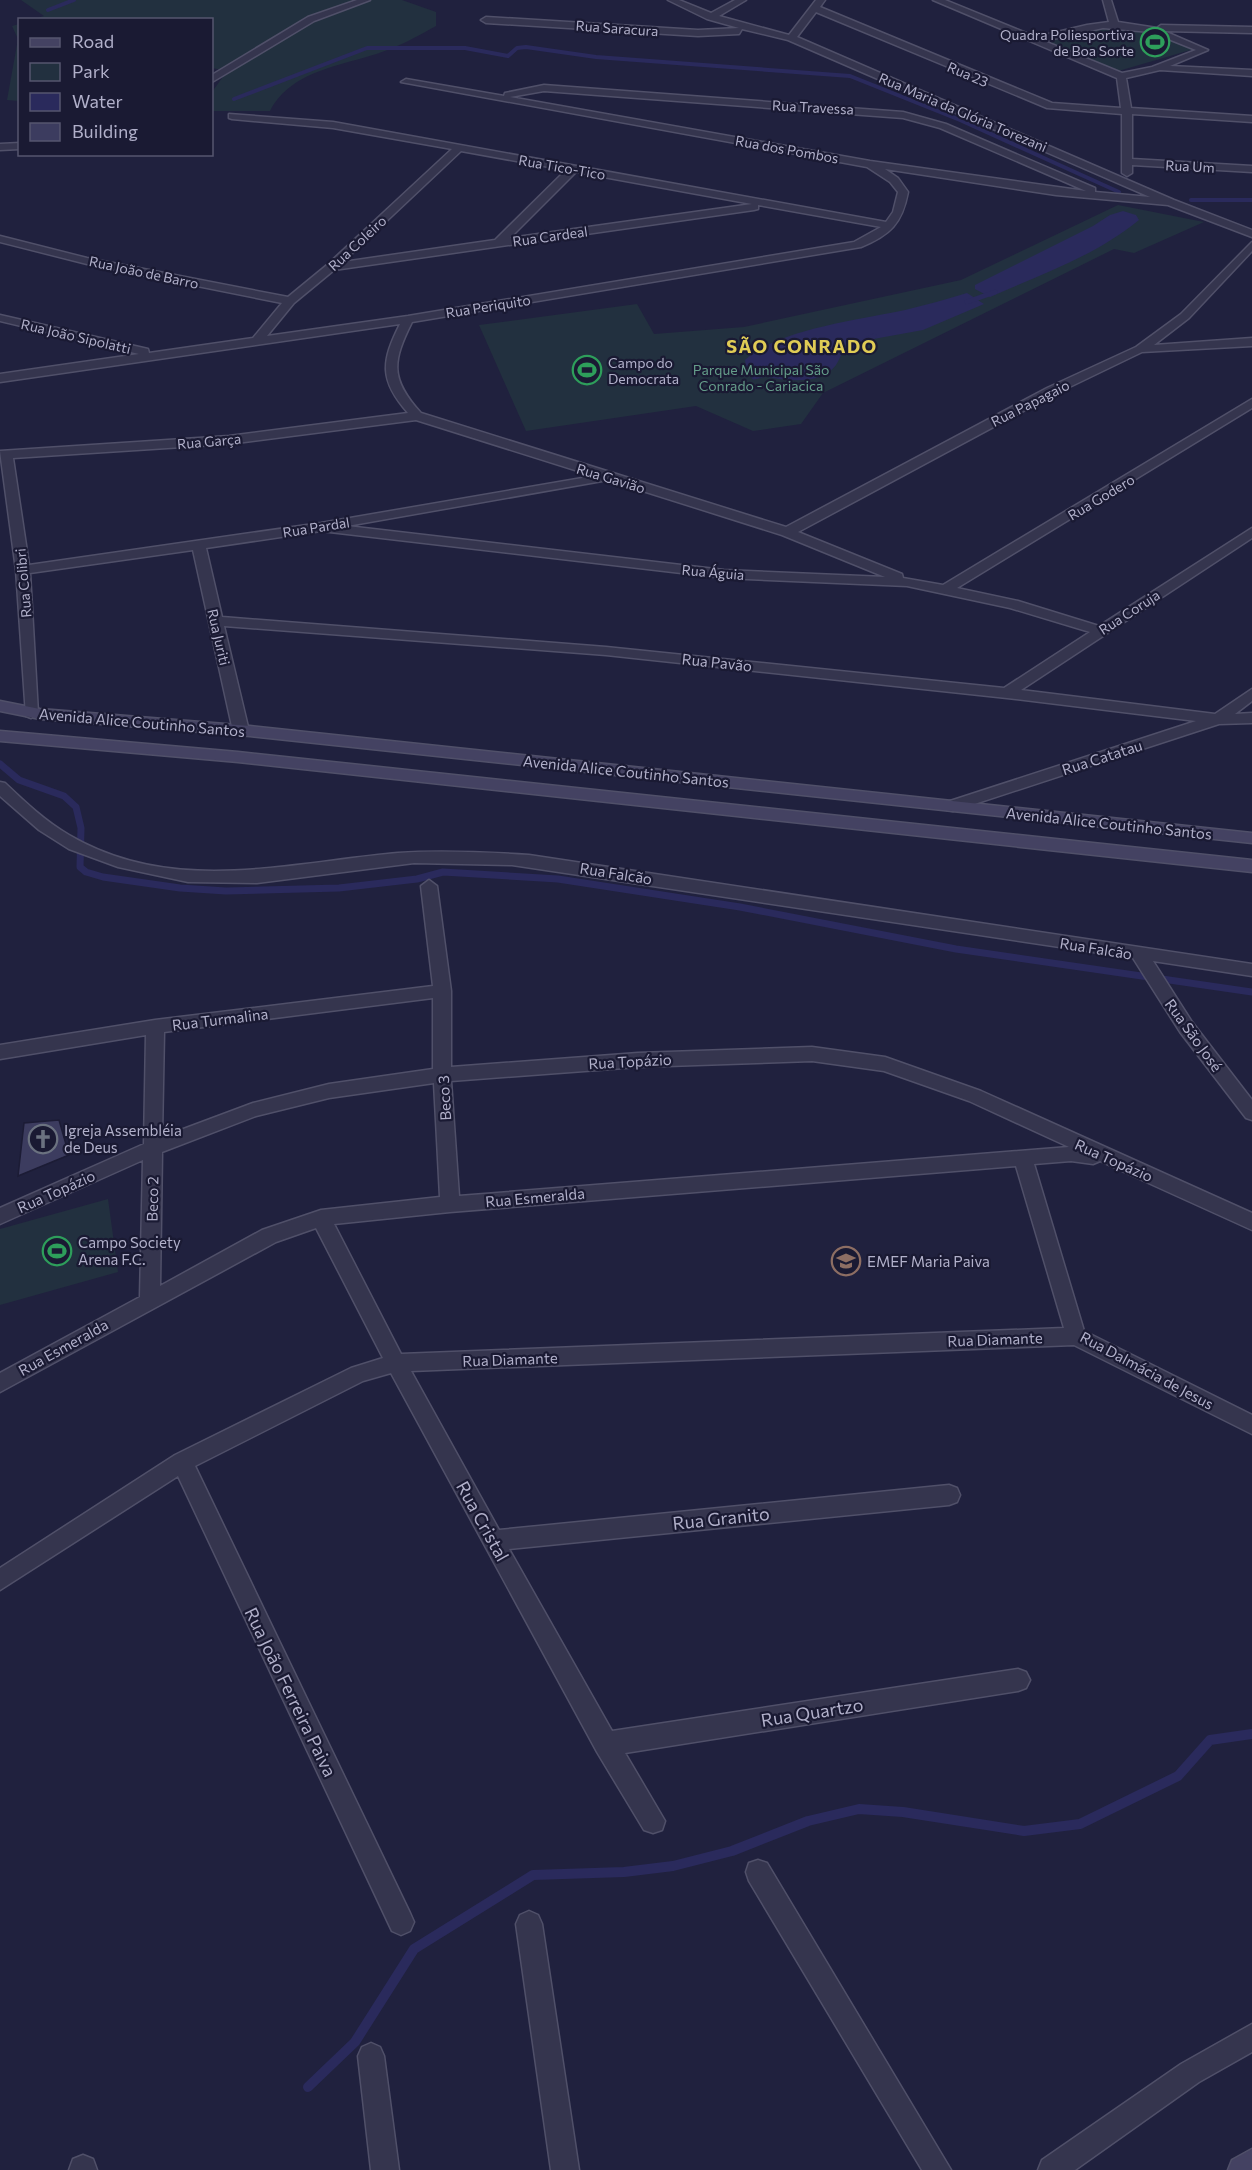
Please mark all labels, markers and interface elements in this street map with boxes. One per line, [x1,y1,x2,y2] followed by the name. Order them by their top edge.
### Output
[575,17,659,39] street label: Rua Saracura
[18,18,213,156] legend
[1000,26,1134,59] place label: Quadra Poliesportiva de Boa Sorte
[1139,26,1171,58] sports icon: Quadra Poliesportiva de Boa Sorte
[72,30,114,52] text: Road
[945,58,991,90] street label: Rua 23
[72,60,110,82] text: Park
[876,69,1050,155] street label: Rua Maria da Glória Torezani
[72,90,123,112] text: Water
[772,96,854,118] street label: Rua Travessa
[72,120,138,142] text: Building
[734,132,840,166] street label: Rua dos Pombos
[517,151,607,183] street label: Rua Tico-Tico
[1165,156,1215,176] street label: Rua Um
[324,212,390,274] street label: Rua Coleiro
[511,222,589,250] street label: Rua Cardeal
[88,252,200,292] street label: Rua João de Barro
[444,291,532,321] street label: Rua Periquito
[19,315,133,357] street label: Rua João Sipolatti
[726,335,878,357] district label: SÃO CONRADO
[571,354,603,386] sports icon: Campo do Democrata
[608,354,679,387] place label: Campo do Democrata
[693,361,829,394] park label: Parque Municipal São Conrado - Cariacica
[988,376,1072,430] street label: Rua Papagaio
[176,430,242,452] street label: Rua Garça
[575,459,647,497] street label: Rua Gavião
[1064,470,1138,524] street label: Rua Godero
[281,513,351,541] street label: Rua Pardal
[11,548,35,618] street label: Rua Colibri
[681,561,745,583] street label: Rua Águia
[1095,586,1163,638] street label: Rua Coruja
[204,607,234,667] street label: Rua Juriti
[681,649,753,675] street label: Rua Pavão
[38,704,246,740] street label: Avenida Alice Coutinho Santos
[1059,736,1145,778] street label: Rua Catatau
[522,751,730,791] street label: Avenida Alice Coutinho Santos
[1005,803,1213,843] street label: Avenida Alice Coutinho Santos
[578,858,654,888] street label: Rua Falcão
[1058,933,1134,963] street label: Rua Falcão
[1162,995,1226,1075] street label: Rua São José
[171,1004,269,1034] street label: Rua Turmalina
[588,1050,672,1072] street label: Rua Topázio
[434,1075,454,1121] street label: Beco 3
[64,1121,182,1156] place label: Igreja Assembléia de Deus
[27,1123,59,1155] church icon: Igreja Assembléia de Deus
[1072,1135,1156,1185] street label: Rua Topázio
[14,1166,98,1216] street label: Rua Topázio
[143,1176,161,1222] street label: Beco 2
[485,1184,585,1210] street label: Rua Esmeralda
[78,1233,181,1268] place label: Campo Society Arena F.C.
[41,1235,73,1267] sports icon: Campo Society Arena F.C.
[830,1245,862,1277] school or university icon: EMEF Maria Paiva
[867,1252,990,1270] place label: EMEF Maria Paiva
[15,1315,111,1379] street label: Rua Esmeralda
[1077,1327,1217,1413] street label: Rua Dalmácia de Jesus
[947,1328,1043,1350] street label: Rua Diamante
[462,1348,558,1370] street label: Rua Diamante
[452,1477,514,1565] street label: Rua Cristal
[671,1502,771,1534] street label: Rua Granito
[240,1604,342,1780] street label: Rua João Ferreira Paiva
[759,1693,865,1731] street label: Rua Quartzo

